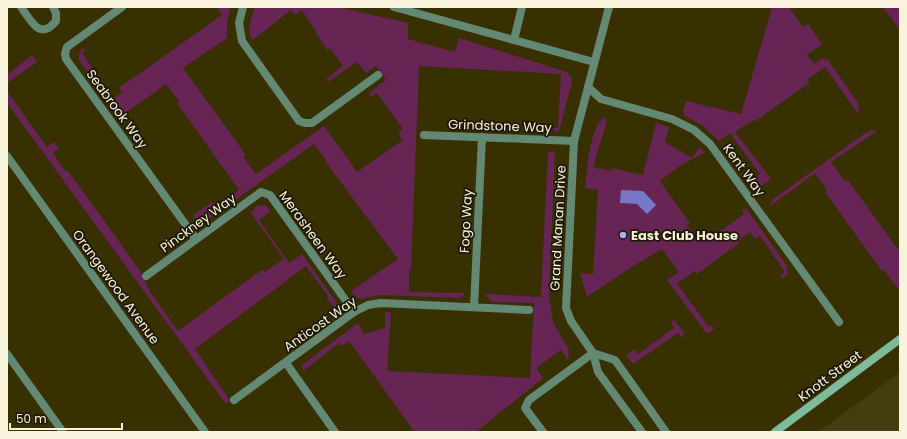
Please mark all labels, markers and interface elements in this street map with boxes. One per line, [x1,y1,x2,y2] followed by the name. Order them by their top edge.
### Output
[82,66,153,153] street label: Seabrook Way
[448,115,553,137] street label: Grindstone Way
[718,140,770,201] street label: Kent Way
[545,165,571,291] street label: Grand Manan Drive
[275,187,352,283] street label: Merasheen Way
[455,188,477,254] street label: Fogo Way
[156,189,240,257] street label: Pinckney Way
[68,226,164,348] street label: Orangewood Avenue
[631,226,738,245] place label: East Club House
[618,230,628,240] marker: East Club House
[280,291,361,356] street label: Anticost Way
[794,346,866,406] street label: Knott Street
[10,405,122,431] scale bar
[16,410,47,427] text: 50 m

